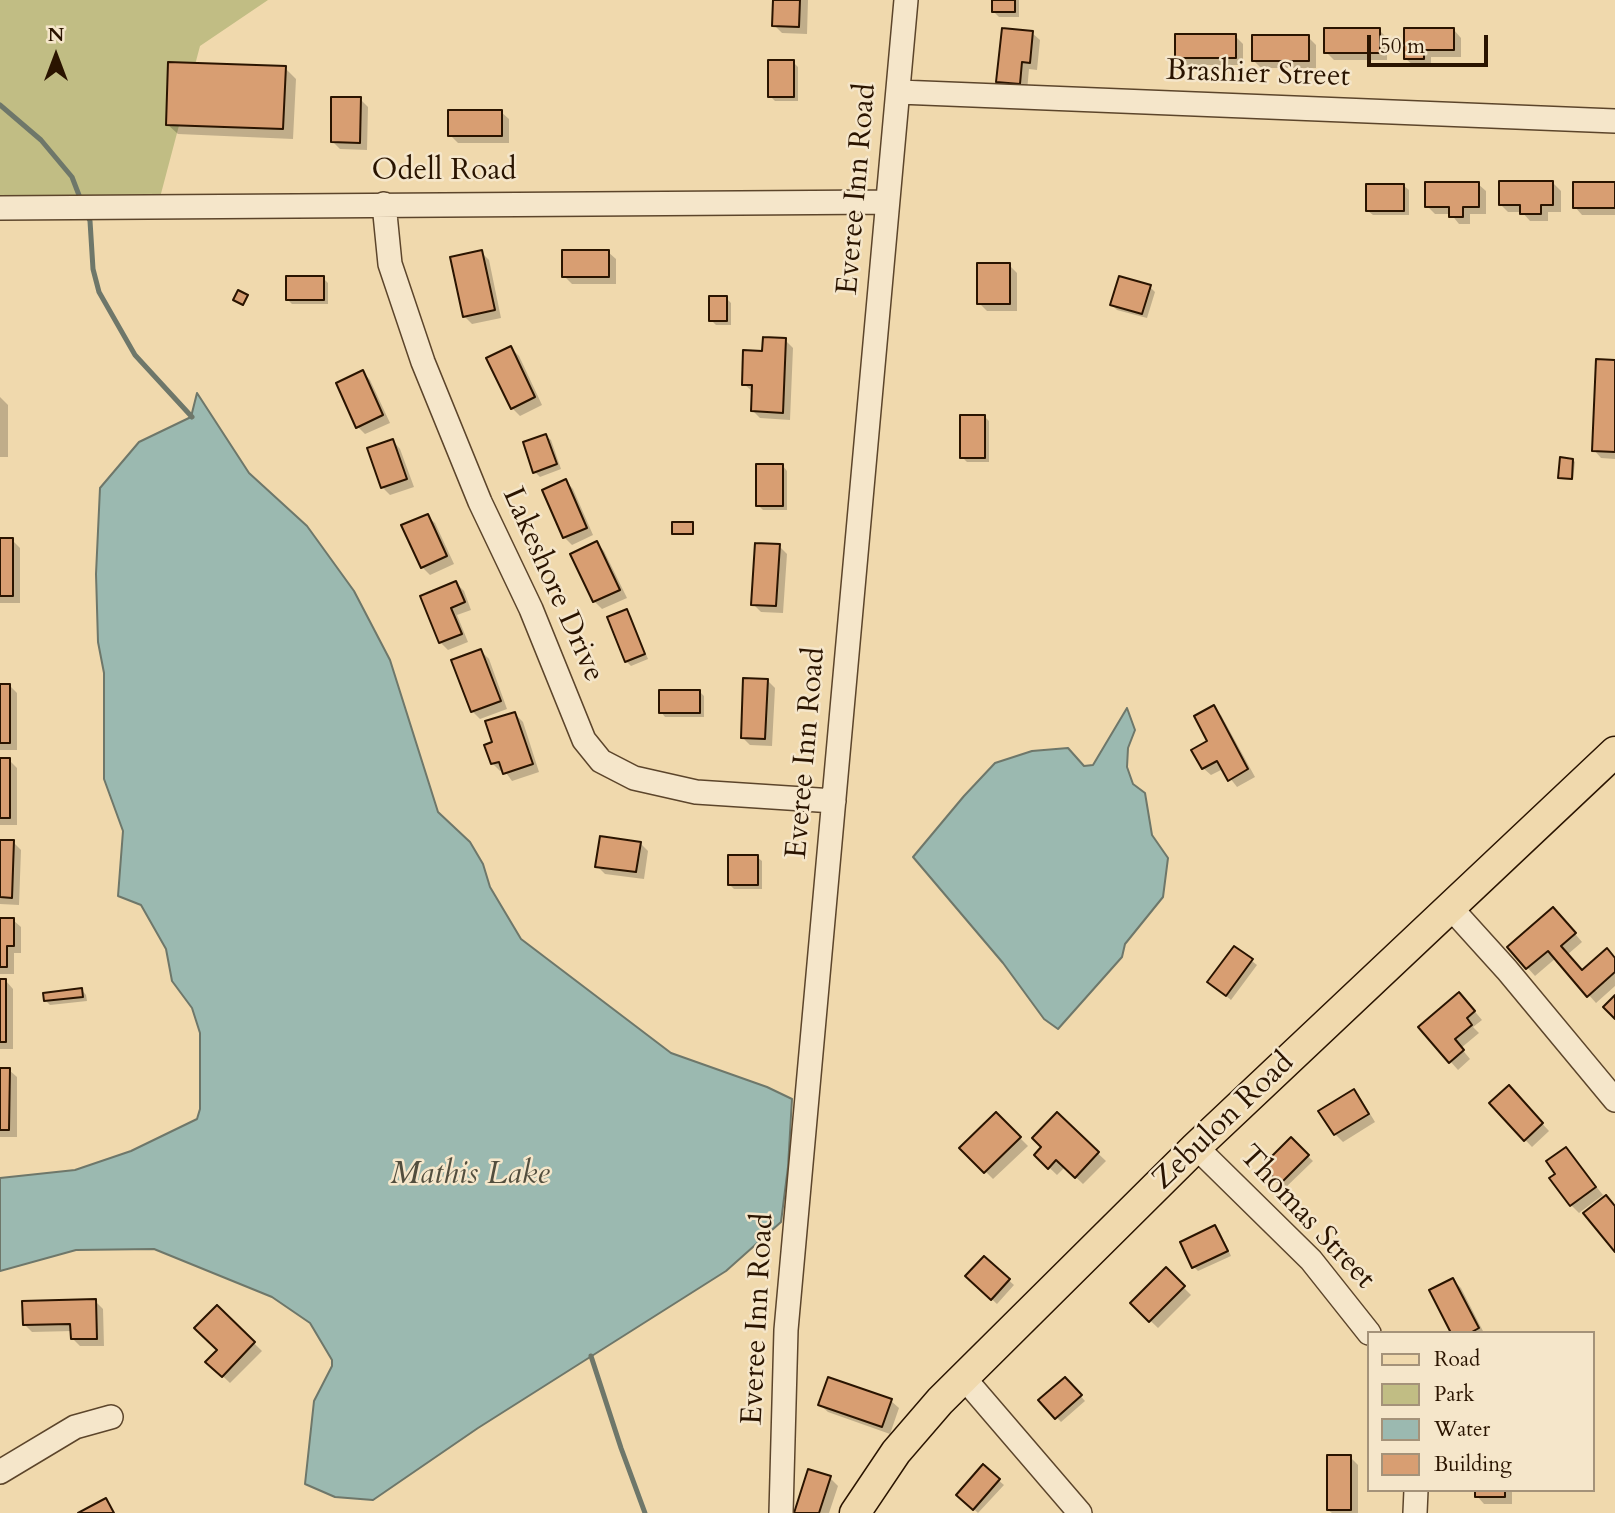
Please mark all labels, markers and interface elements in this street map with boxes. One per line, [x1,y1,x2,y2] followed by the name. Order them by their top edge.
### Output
[21,21,91,91] north arrow
[1370,21,1491,65] scale bar
[48,22,64,48] text: N
[1380,32,1425,61] text: 50 m
[1165,54,1351,96] street label: Brashier Street
[831,82,885,296] street label: Everee Inn Road
[372,154,516,190] street label: Odell Road
[493,482,611,688] street label: Lakeshore Drive
[780,646,834,860] street label: Everee Inn Road
[1146,1046,1302,1198] street label: Zebulon Road
[1230,1139,1382,1297] street label: Thomas Street
[390,1157,550,1195] water label: Mathis Lake
[735,1212,783,1426] street label: Everee Inn Road
[1366,1331,1594,1492] legend
[1434,1345,1480,1374] text: Road
[1434,1380,1474,1409] text: Park
[1434,1415,1490,1444] text: Water
[1434,1450,1512,1479] text: Building

